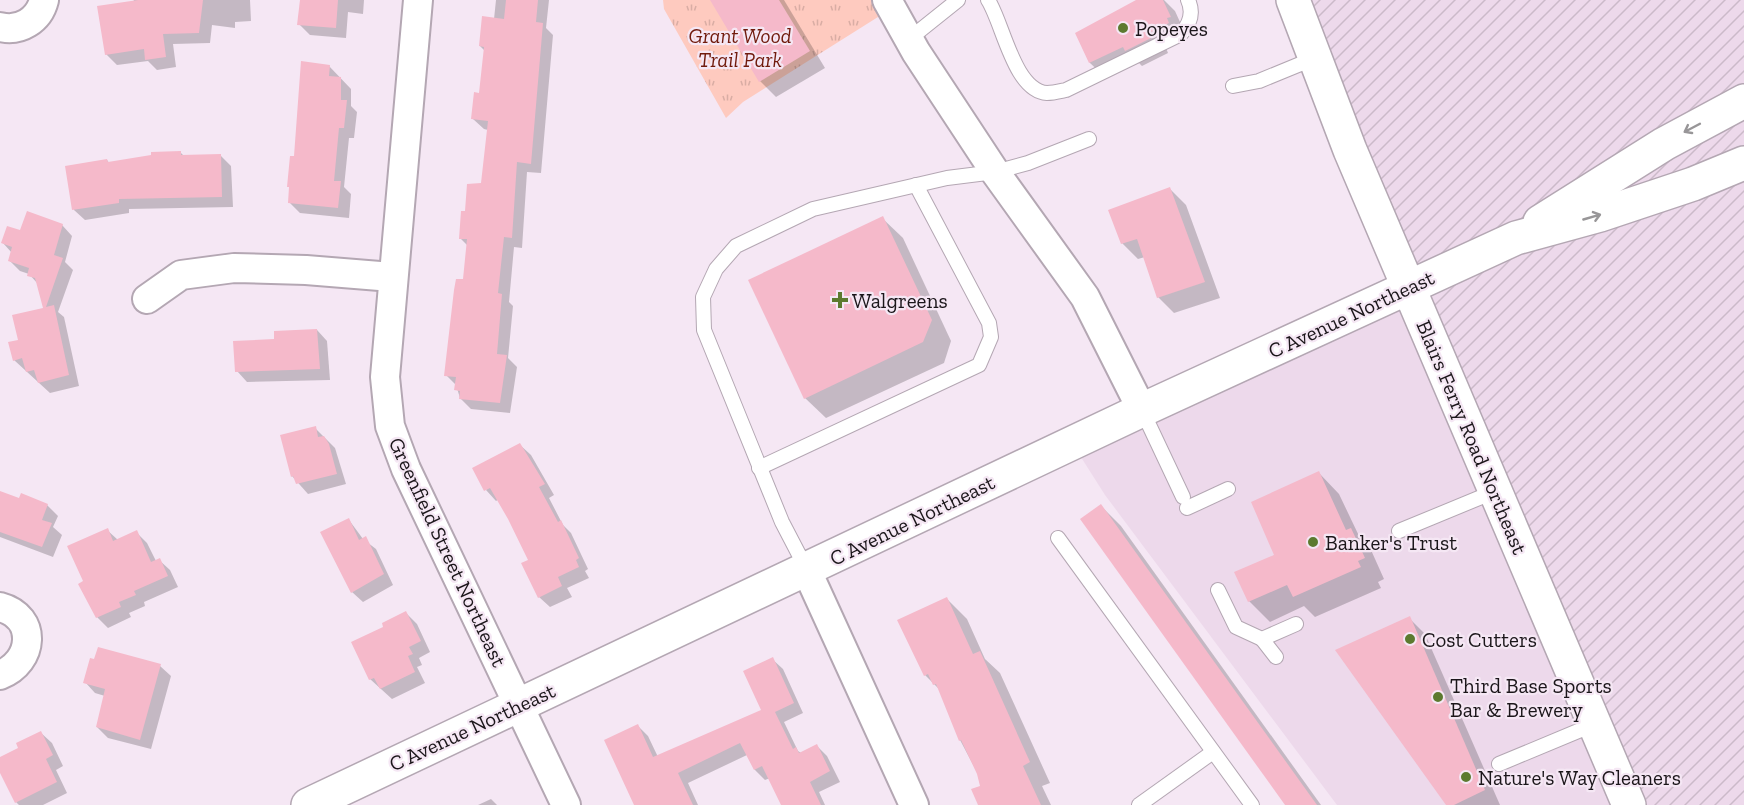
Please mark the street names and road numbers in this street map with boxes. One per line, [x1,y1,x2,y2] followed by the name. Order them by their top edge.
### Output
[1264,265,1438,363] street label: C Avenue Northeast
[1411,316,1533,558] street label: Blairs Ferry Road Northeast
[384,433,512,671] street label: Greenfield Street Northeast
[826,469,999,571] street label: C Avenue Northeast
[385,678,559,776] street label: C Avenue Northeast

